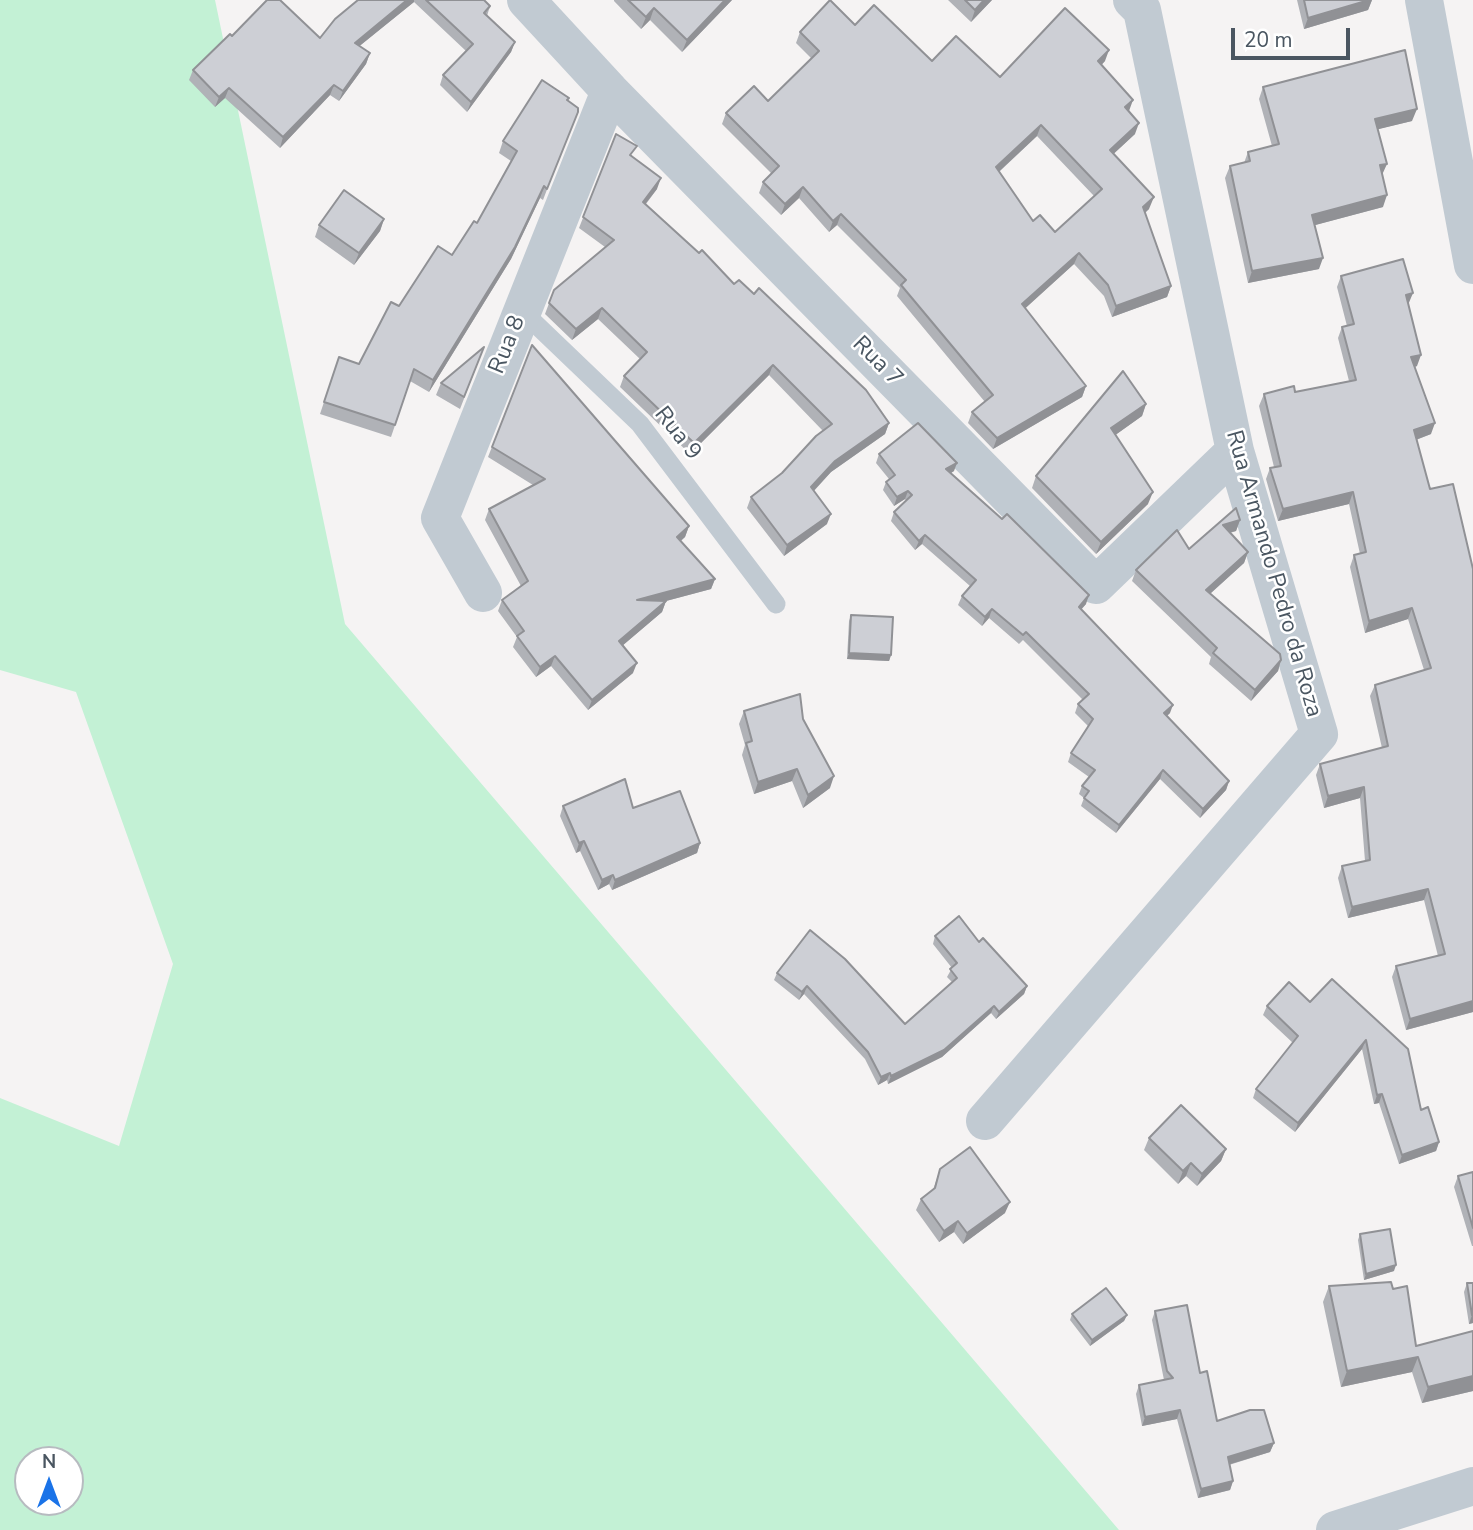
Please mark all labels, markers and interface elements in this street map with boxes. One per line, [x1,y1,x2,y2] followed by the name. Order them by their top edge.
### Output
[1235,14,1354,58] scale bar
[1244,26,1293,54] text: 20 m
[484,312,532,378] street label: Rua 8
[846,331,908,393] street label: Rua 7
[648,402,706,466] street label: Rua 9
[1219,427,1327,721] street label: Rua Armando Pedro da Roza
[14,1446,84,1516] north arrow
[42,1449,56,1475] text: N

